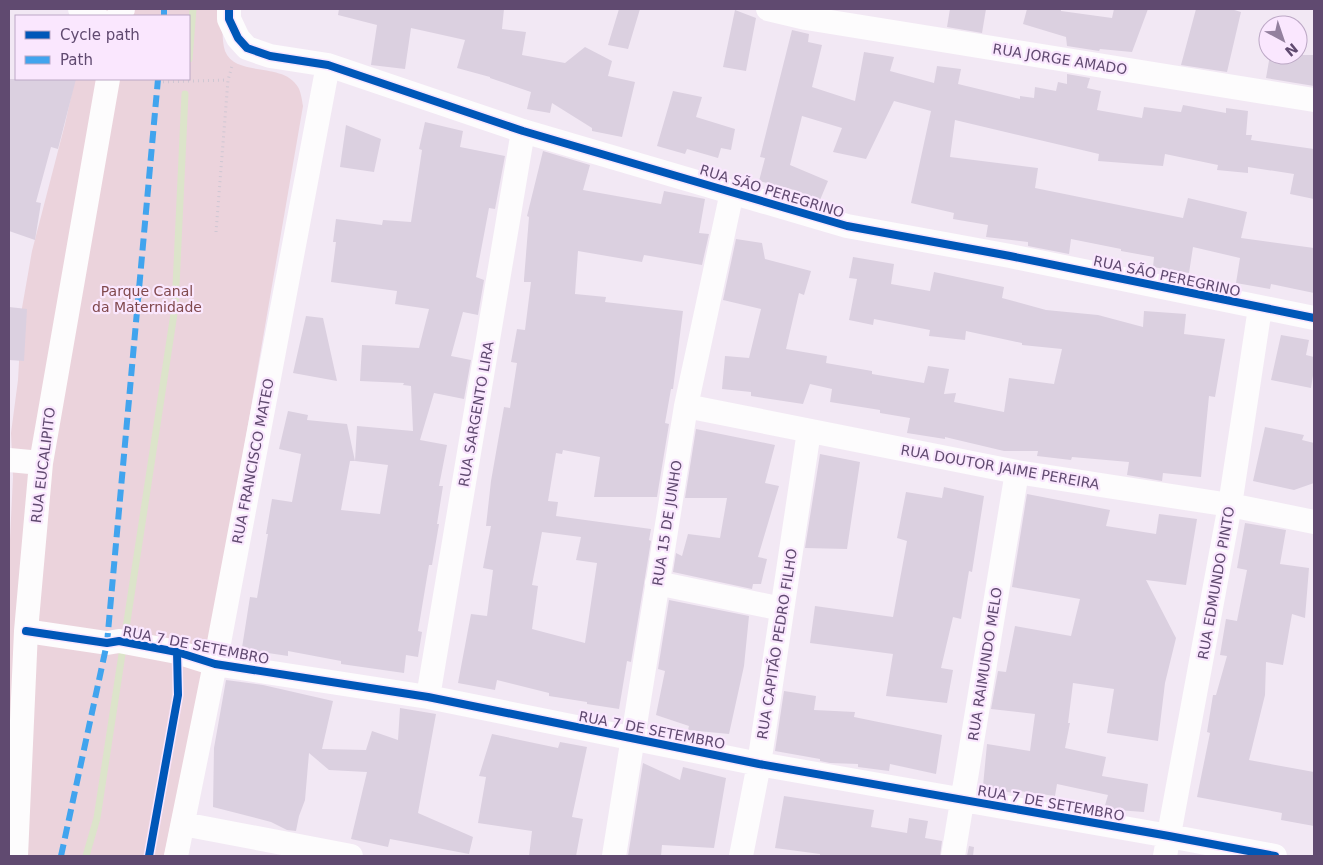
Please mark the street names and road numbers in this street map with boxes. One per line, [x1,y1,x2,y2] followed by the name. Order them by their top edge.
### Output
[992,40,1128,78] street label: RUA JORGE AMADO
[698,161,846,221] street label: RUA SÃO PEREGRINO
[1092,253,1242,299] street label: RUA SÃO PEREGRINO
[455,340,497,488] street label: RUA SARGENTO LIRA
[229,377,277,545] street label: RUA FRANCISCO MATEO
[28,406,58,524] street label: RUA EUCALIPITO
[899,442,1101,492] street label: RUA DOUTOR JAIME PEREIRA
[649,459,685,587] street label: RUA 15 DE JUNHO
[1195,505,1237,661] street label: RUA EDMUNDO PINTO
[754,547,800,741] street label: RUA CAPITÃO PEDRO FILHO
[965,586,1005,742] street label: RUA RAIMUNDO MELO
[121,623,271,667] street label: RUA 7 DE SETEMBRO
[577,708,727,752] street label: RUA 7 DE SETEMBRO
[976,782,1126,824] street label: RUA 7 DE SETEMBRO

